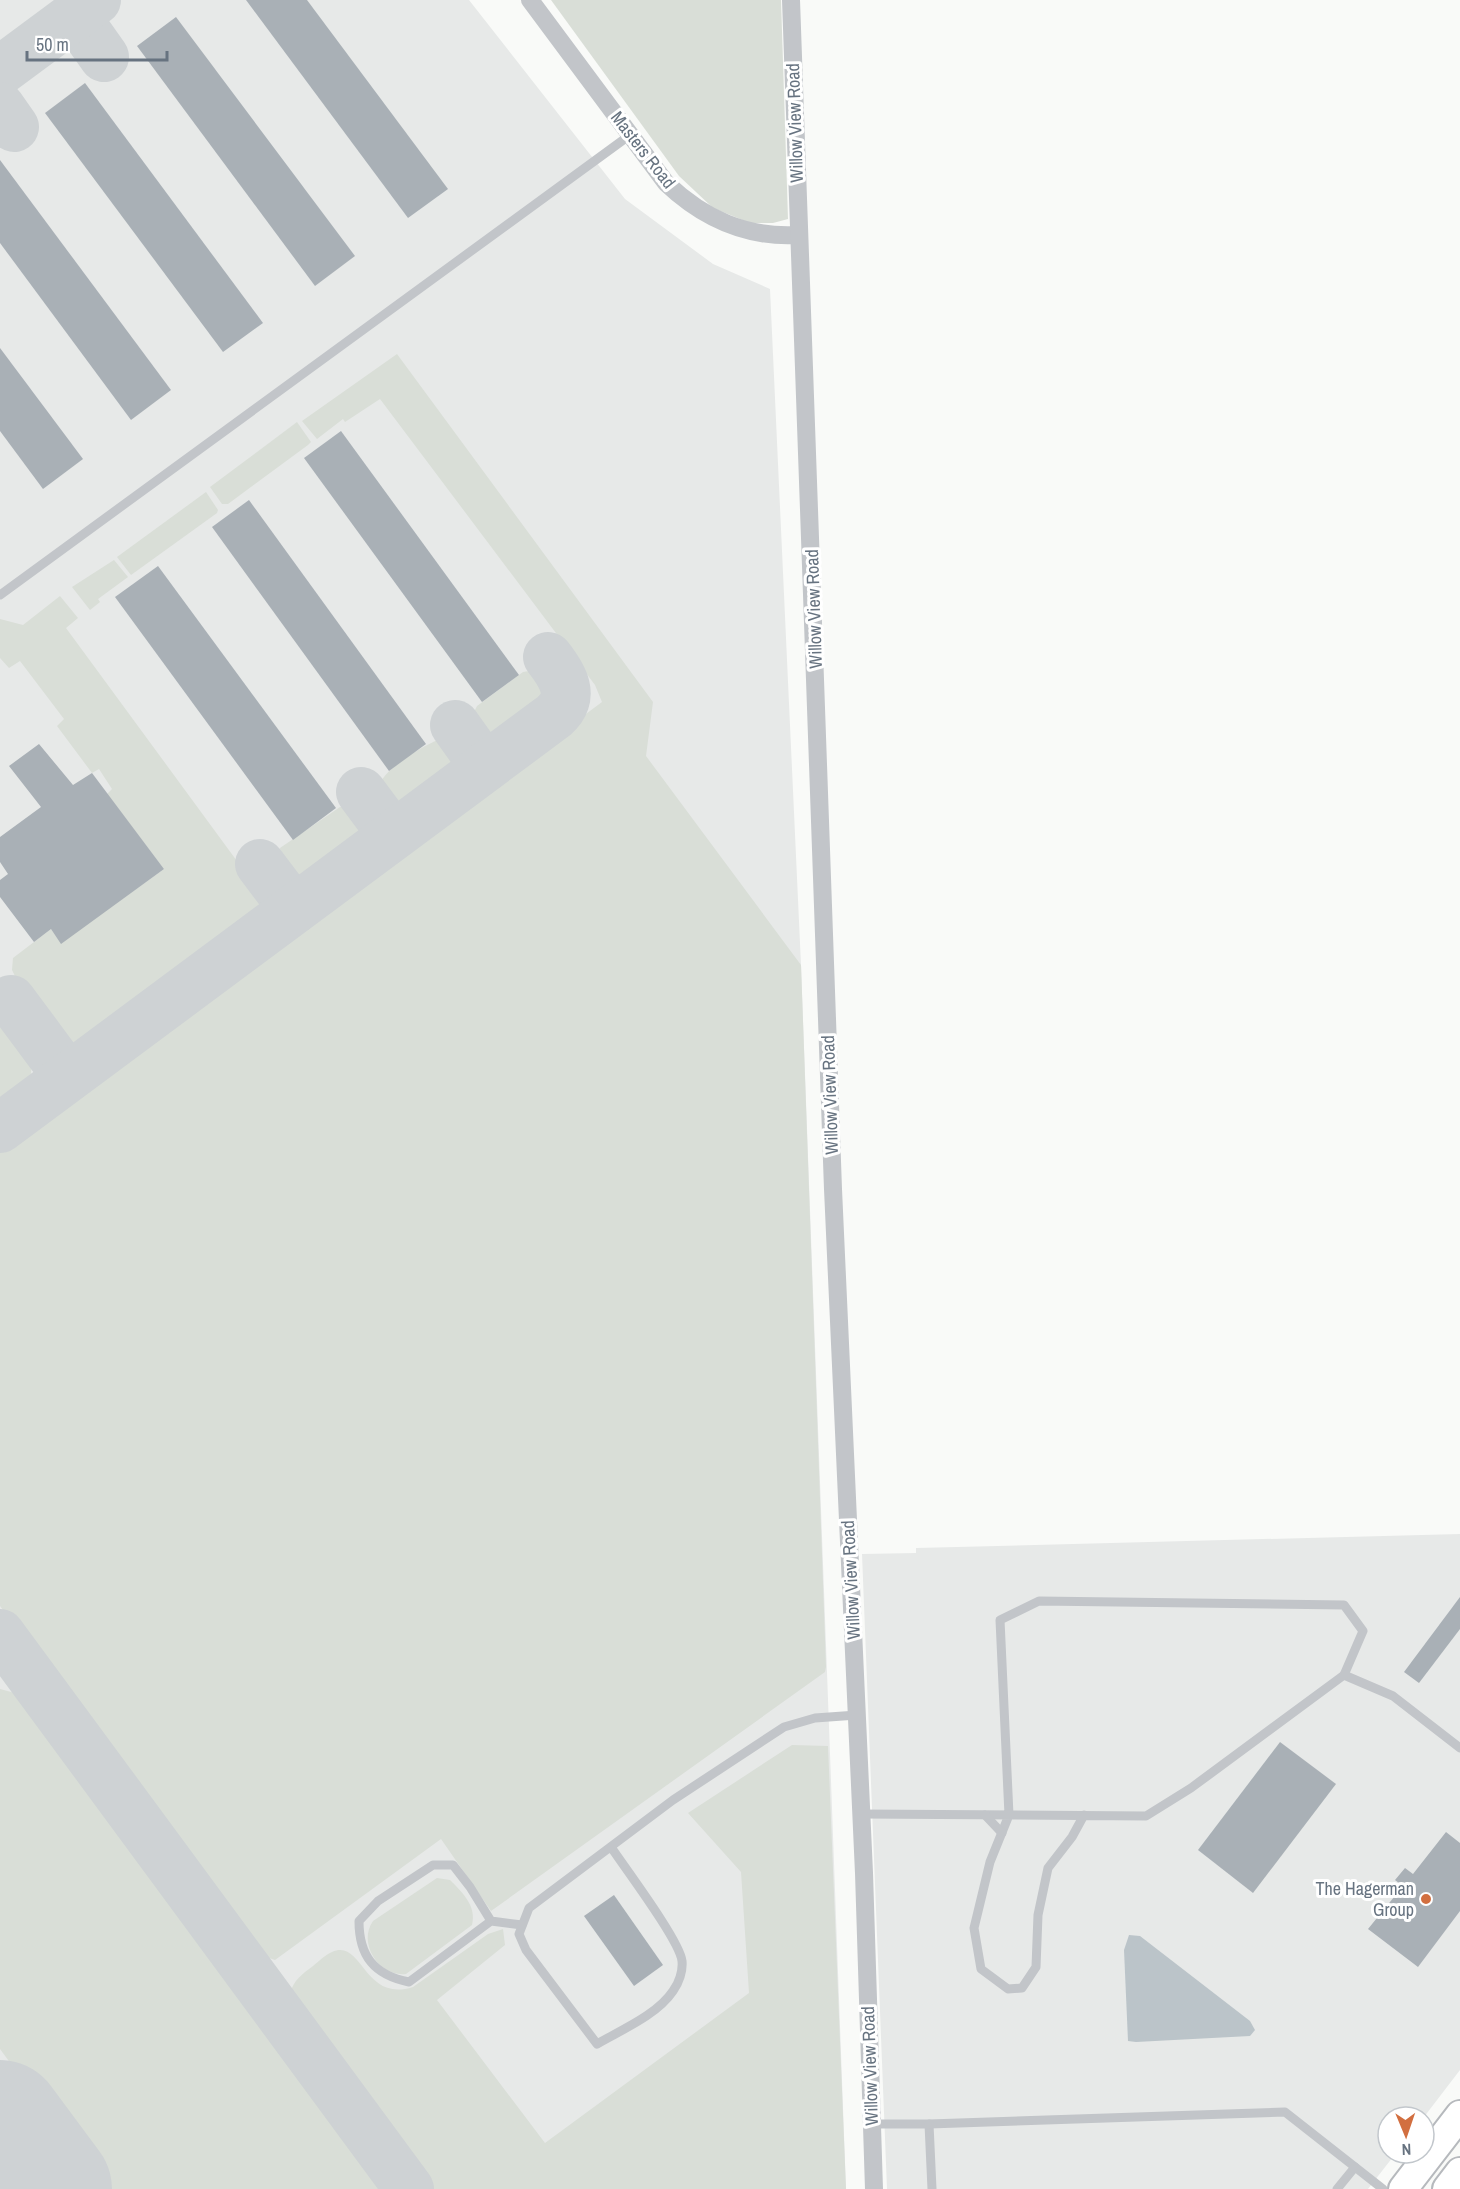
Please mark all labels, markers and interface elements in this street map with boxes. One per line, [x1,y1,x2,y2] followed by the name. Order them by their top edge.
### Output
[27,24,166,62] scale bar
[36,32,69,57] text: 50 m
[780,63,809,183] street label: Willow View Road
[605,106,682,194] street label: Masters Road
[799,549,828,669] street label: Willow View Road
[815,1035,844,1155] street label: Willow View Road
[835,1520,866,1640] street label: Willow View Road
[1316,1876,1414,1922] place label: The Hagerman Group
[1419,1892,1433,1906] marker: The Hagerman Group
[855,2006,884,2126] street label: Willow View Road
[1376,2105,1436,2165] north arrow
[1401,2139,1412,2161] text: N

